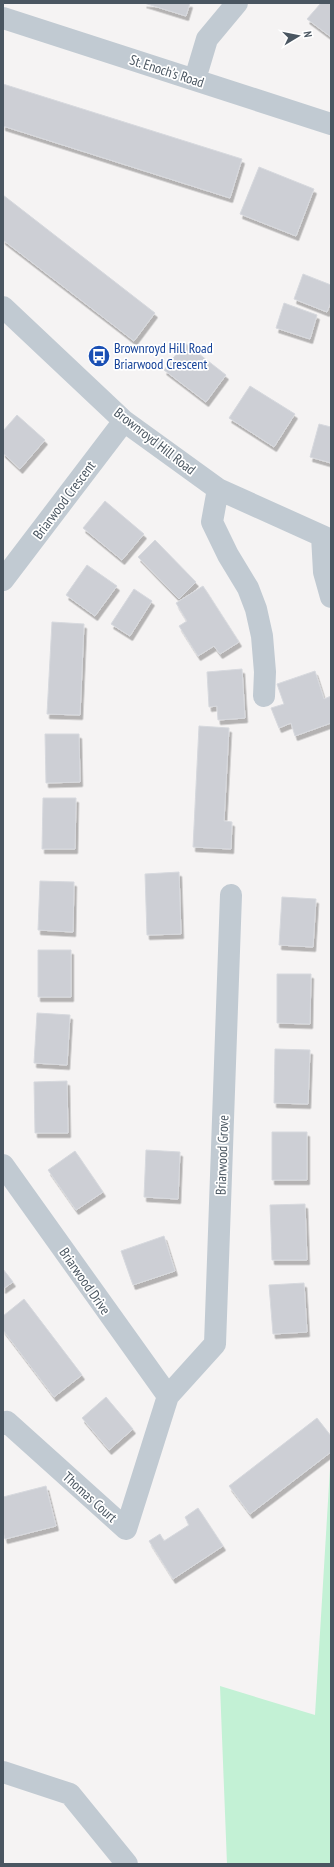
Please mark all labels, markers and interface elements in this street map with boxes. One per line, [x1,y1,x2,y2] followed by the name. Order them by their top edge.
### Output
[278,16,318,56] north arrow
[300,30,315,38] text: N
[128,51,206,91] street label: St. Enoch's Road
[114,339,213,373] place label: Brownroyd Hill Road Briarwood Crescent
[86,343,112,369] bus stop icon: Brownroyd Hill Road Briarwood Crescent
[111,404,199,478] street label: Brownroyd Hill Road
[29,457,99,543] street label: Briarwood Crescent
[212,1114,232,1195] street label: Briarwood Grove
[55,1244,115,1318] street label: Briarwood Drive
[59,1468,121,1526] street label: Thomas Court

